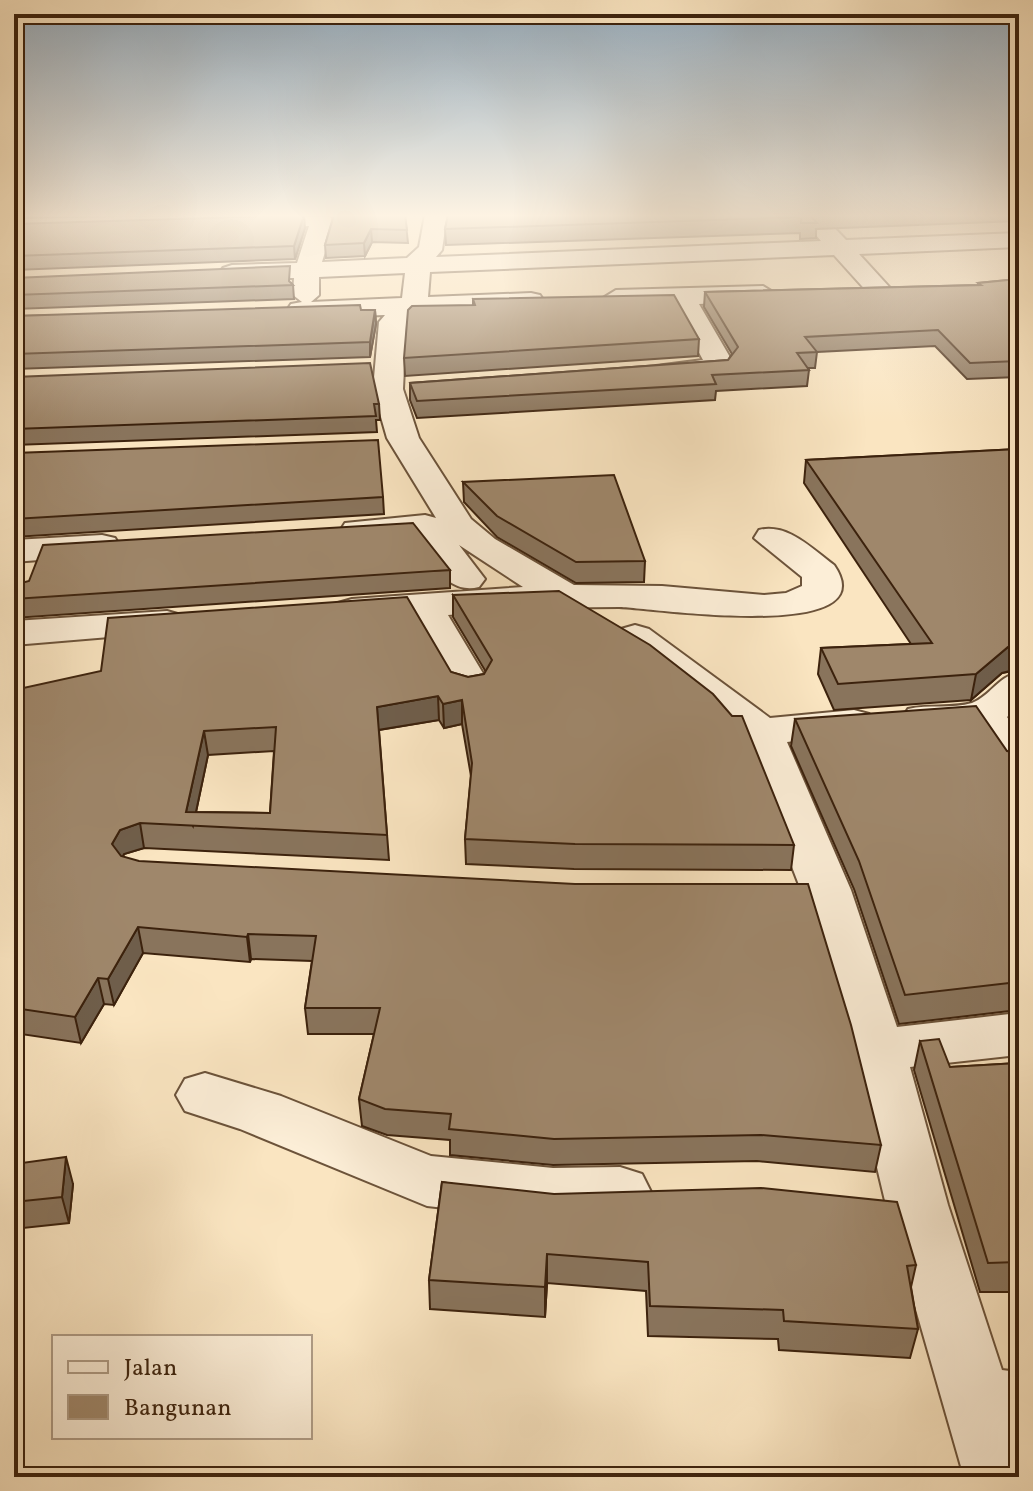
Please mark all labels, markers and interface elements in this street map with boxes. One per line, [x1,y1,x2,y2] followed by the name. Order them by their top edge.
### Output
[52,1335,312,1439] legend
[124,1352,177,1386] text: Jalan
[124,1392,232,1426] text: Bangunan

